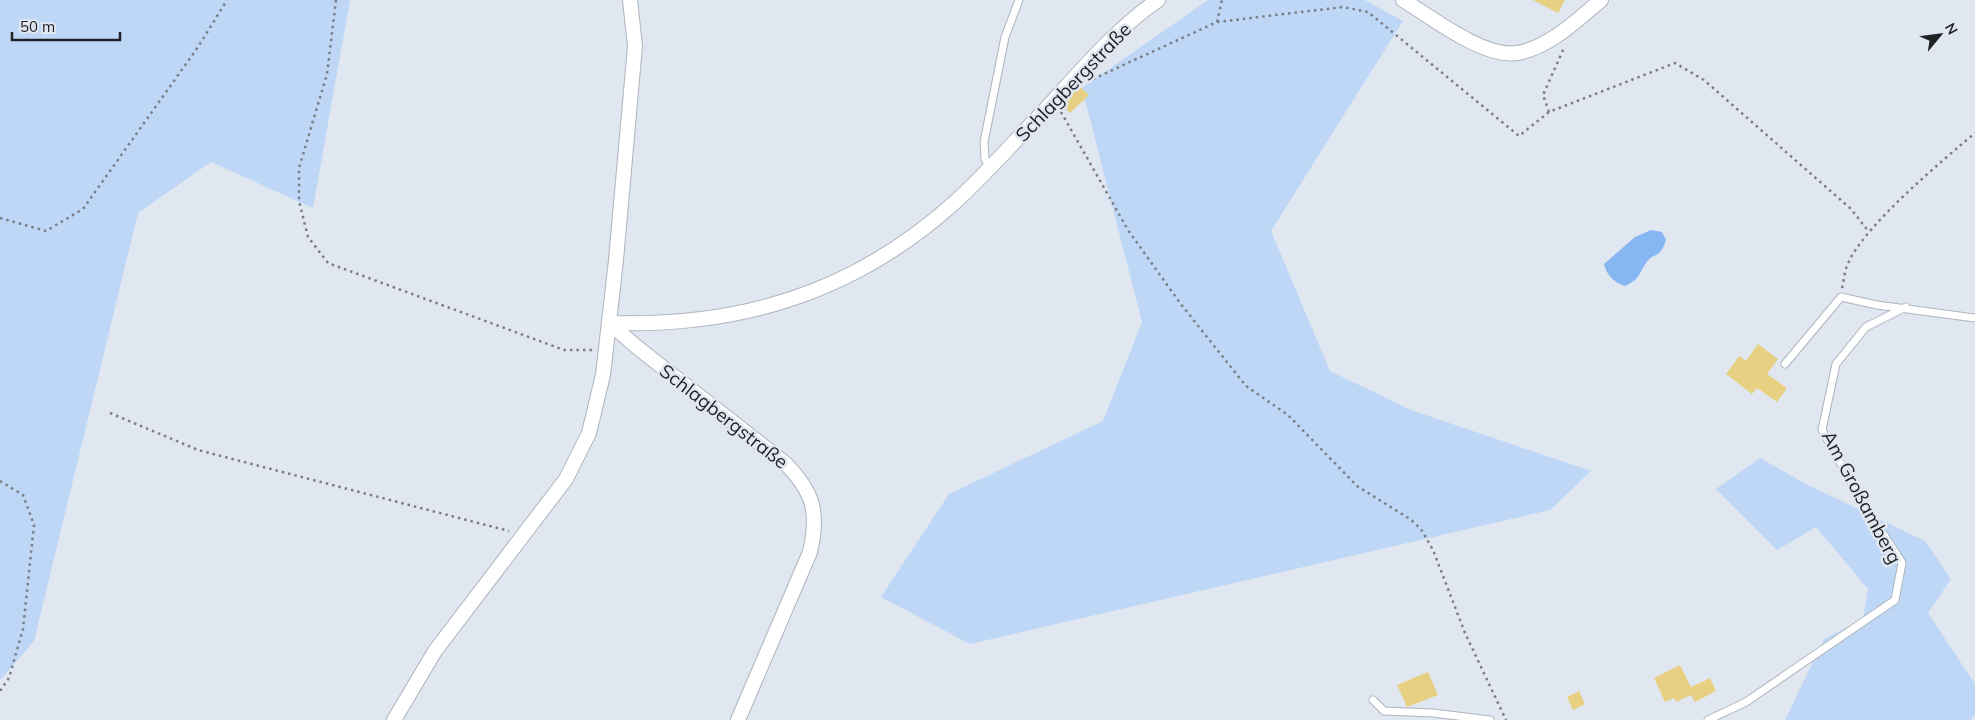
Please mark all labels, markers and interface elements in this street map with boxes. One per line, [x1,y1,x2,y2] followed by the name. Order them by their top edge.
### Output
[12,10,120,42] scale bar
[1915,10,1965,60] north arrow
[20,17,55,36] text: 50 m
[1010,17,1136,147] street label: Schlagbergstraße
[1941,20,1962,38] text: N
[655,358,793,474] street label: Schlagbergstraße
[1817,426,1907,568] street label: Am Großamberg

